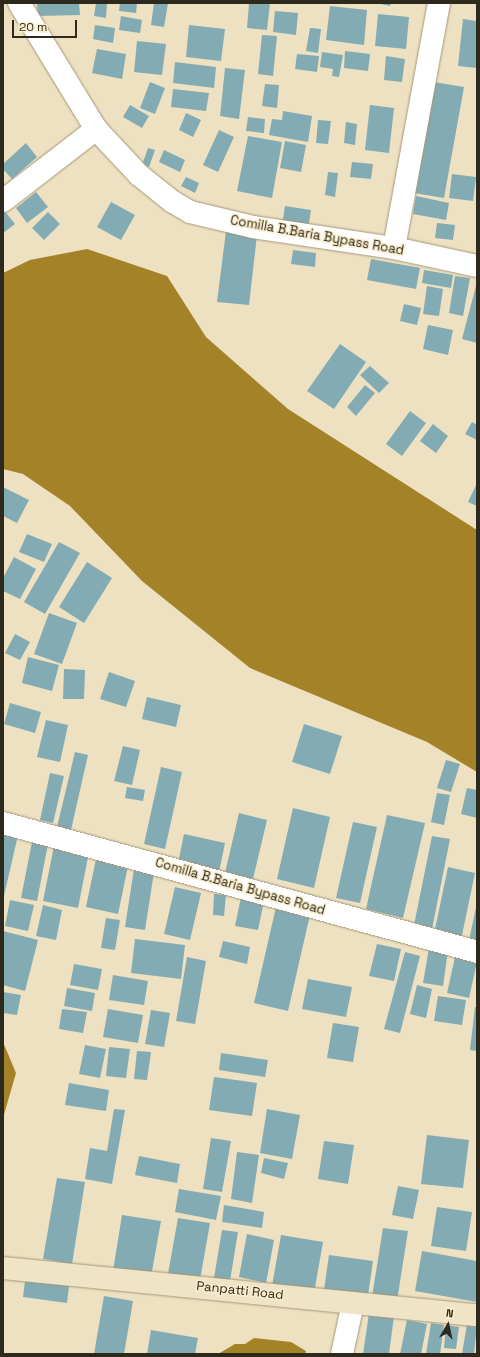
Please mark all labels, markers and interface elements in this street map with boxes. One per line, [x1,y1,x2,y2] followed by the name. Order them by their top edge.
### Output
[14,12,79,38] scale bar
[19,19,47,35] text: 20 m
[229,213,405,259] street label: Comilla B.Baria Bypass Road
[153,855,327,919] street label: Comilla B.Baria Bypass Road
[196,1279,284,1303] street label: Panpatti Road
[428,1305,468,1345] north arrow
[445,1306,455,1321] text: N

